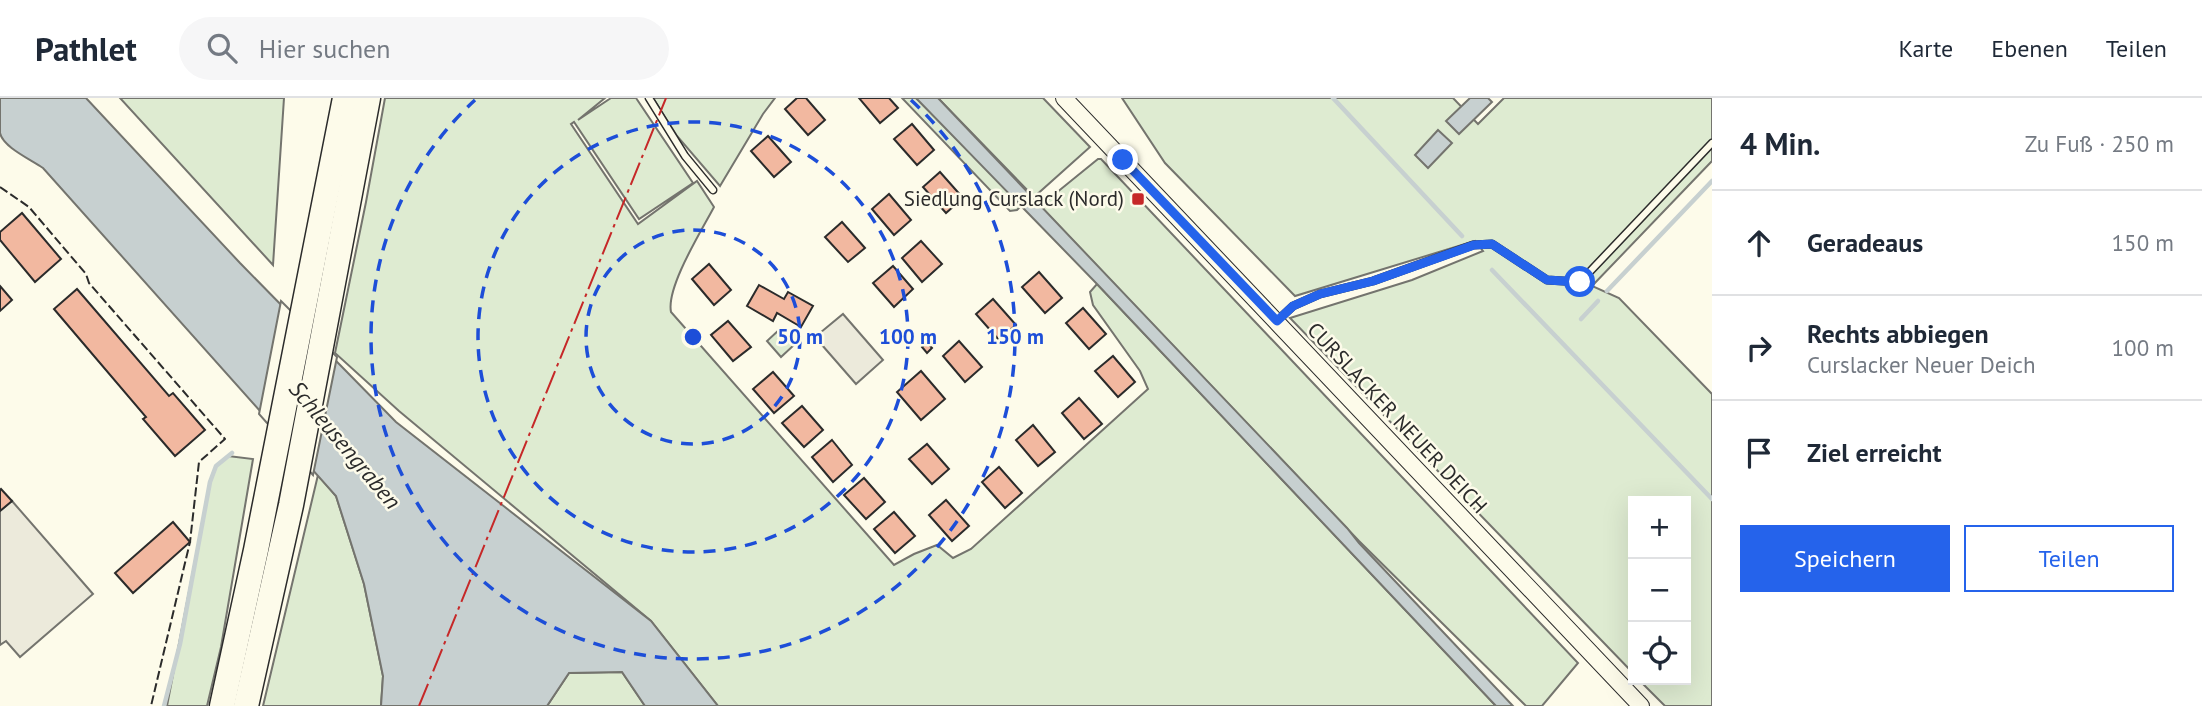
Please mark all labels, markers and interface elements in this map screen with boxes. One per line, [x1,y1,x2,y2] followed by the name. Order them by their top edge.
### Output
[179,17,669,80] search box
[35,27,137,70] text: Pathlet
[203,29,241,67] icon: search
[259,32,391,65] text: Hier suchen
[1899,33,1953,64] text: Karte
[1991,33,2068,64] text: Ebenen
[2106,33,2167,64] text: Teilen
[1740,124,1820,163] text: 4 Min.
[2025,129,2174,158] text: Zu Fuß · 250 m
[1107,144,1138,175] route end
[904,185,1124,212] place label: Siedlung Curslack (Nord)
[1130,191,1146,207] marker: Siedlung Curslack (Nord)
[1740,224,1778,262] icon: ahead
[1807,226,1923,259] text: Geradeaus
[2112,228,2174,257] text: 150 m
[1564,266,1595,297] route start
[1302,316,1493,519] street label: CURSLACKER NEUER DEICH
[1807,317,1989,350] text: Rechts abbiegen
[777,323,823,350] text: 50 m
[879,323,937,350] text: 100 m
[986,323,1044,350] text: 150 m
[681,325,705,349] centre of rings
[1740,329,1778,367] icon: right
[2112,333,2174,362] text: 100 m
[1807,350,2036,379] text: Curslacker Neuer Deich
[283,375,408,515] water label: Schleusengraben
[1740,434,1778,472] icon: arrive
[1807,436,1942,469] text: Ziel erreicht
[1628,496,1691,685] map controls
[1628,496,1691,559] button: +
[1740,525,1950,592] button: Speichern
[1964,525,2174,592] button: Teilen
[1628,559,1691,622] button: −
[1628,622,1691,685] button: locate

